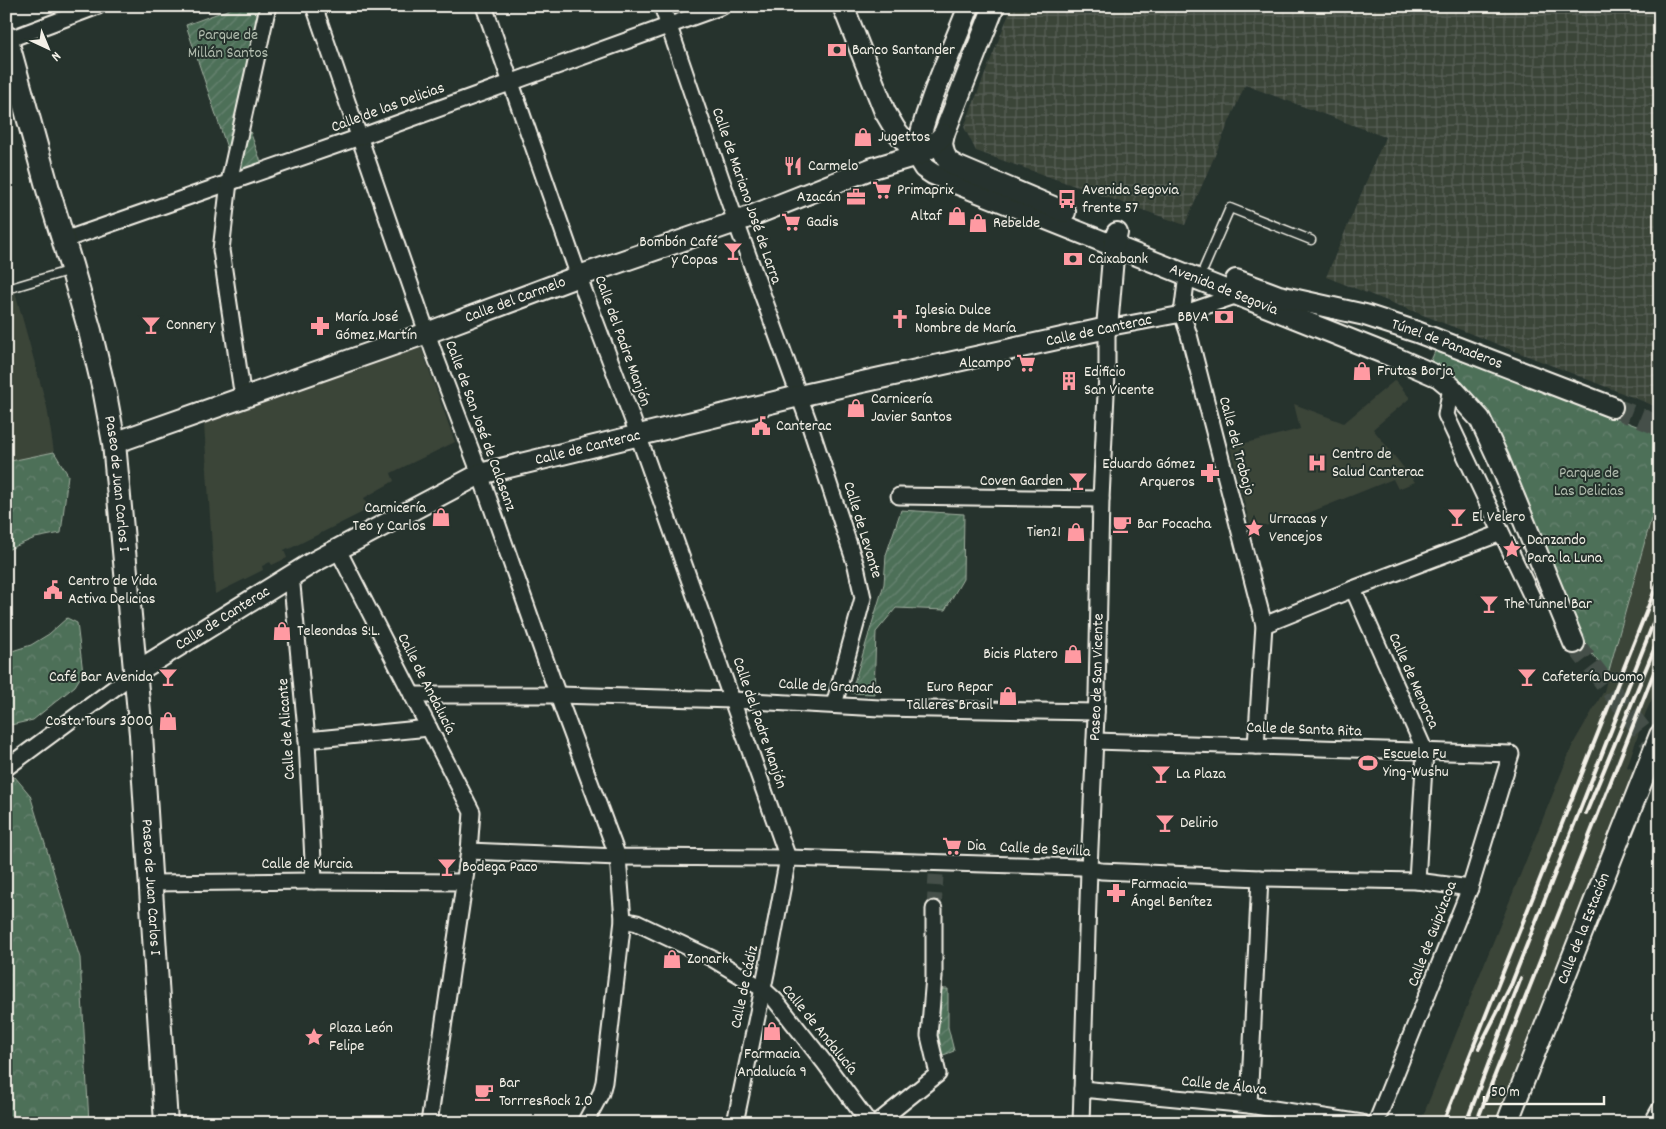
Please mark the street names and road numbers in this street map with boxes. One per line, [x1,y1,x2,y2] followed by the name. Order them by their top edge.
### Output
[328,77,448,139] street label: Calle de las Delicias
[705,105,787,288] street label: Calle de Mariano José de Larra
[1166,258,1282,322] street label: Avenida de Segovia
[461,271,569,329] street label: Calle del Carmelo
[588,272,656,410] street label: Calle del Padre Manjón
[1044,309,1154,353] street label: Calle de Canterac
[1388,313,1506,376] street label: Túnel de Panaderos
[438,337,522,515] street label: Calle de San José de Calasanz
[1212,394,1260,498] street label: Calle del Trabajo
[98,414,136,553] street label: Paseo de Juan Carlos I
[533,424,643,472] street label: Calle de Canterac
[836,479,888,581] street label: Calle de Levante
[171,580,275,656] street label: Calle de Canterac
[1083,613,1110,742] street label: Paseo de San Vicente
[391,629,462,739] street label: Calle de Andalucía
[1382,629,1445,733] street label: Calle de Menorca
[726,654,792,792] street label: Calle del Padre Manjón
[778,673,883,701] street label: Calle de Granada
[272,677,302,781] street label: Calle de Alicante
[1246,716,1362,744] street label: Calle de Santa Rita
[135,818,167,956] street label: Paseo de Juan Carlos I
[999,836,1091,864] street label: Calle de Sevilla
[261,853,353,876] street label: Calle de Murcia
[1551,869,1616,988] street label: Calle de la Estación
[1402,877,1464,990] street label: Calle de Guipúzcoa
[725,943,765,1031] street label: Calle de Cádiz
[775,980,863,1081] street label: Calle de Andalucía
[1180,1070,1268,1102] street label: Calle de Álava

